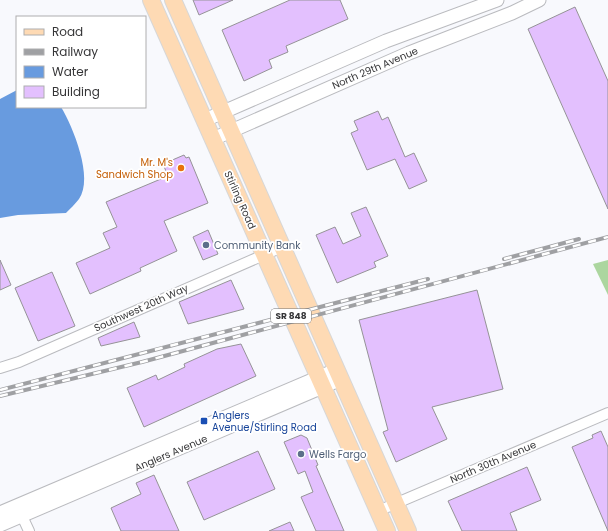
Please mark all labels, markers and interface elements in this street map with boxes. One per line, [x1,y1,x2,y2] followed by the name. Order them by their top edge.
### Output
[16,16,146,108] legend
[52,23,83,40] text: Road
[52,43,98,60] text: Railway
[330,43,420,93] street label: North 29th Avenue
[52,63,89,80] text: Water
[52,83,100,100] text: Building
[96,155,173,182] place label: Mr. M's Sandwich Shop
[176,163,186,173] marker: Mr. M's Sandwich Shop
[220,168,260,232] street label: Stirling Road
[214,238,301,253] place label: Community Bank
[201,240,211,250] marker: Community Bank
[92,280,191,335] street label: Southwest 20th Way
[271,309,311,323] road number: SR 848
[212,408,317,435] place label: Anglers Avenue/Stirling Road
[199,416,209,426] marker: Anglers Avenue/Stirling Road
[132,431,210,475] street label: Anglers Avenue
[448,437,538,487] street label: North 30th Avenue
[309,447,366,462] place label: Wells Fargo
[296,449,306,459] marker: Wells Fargo

